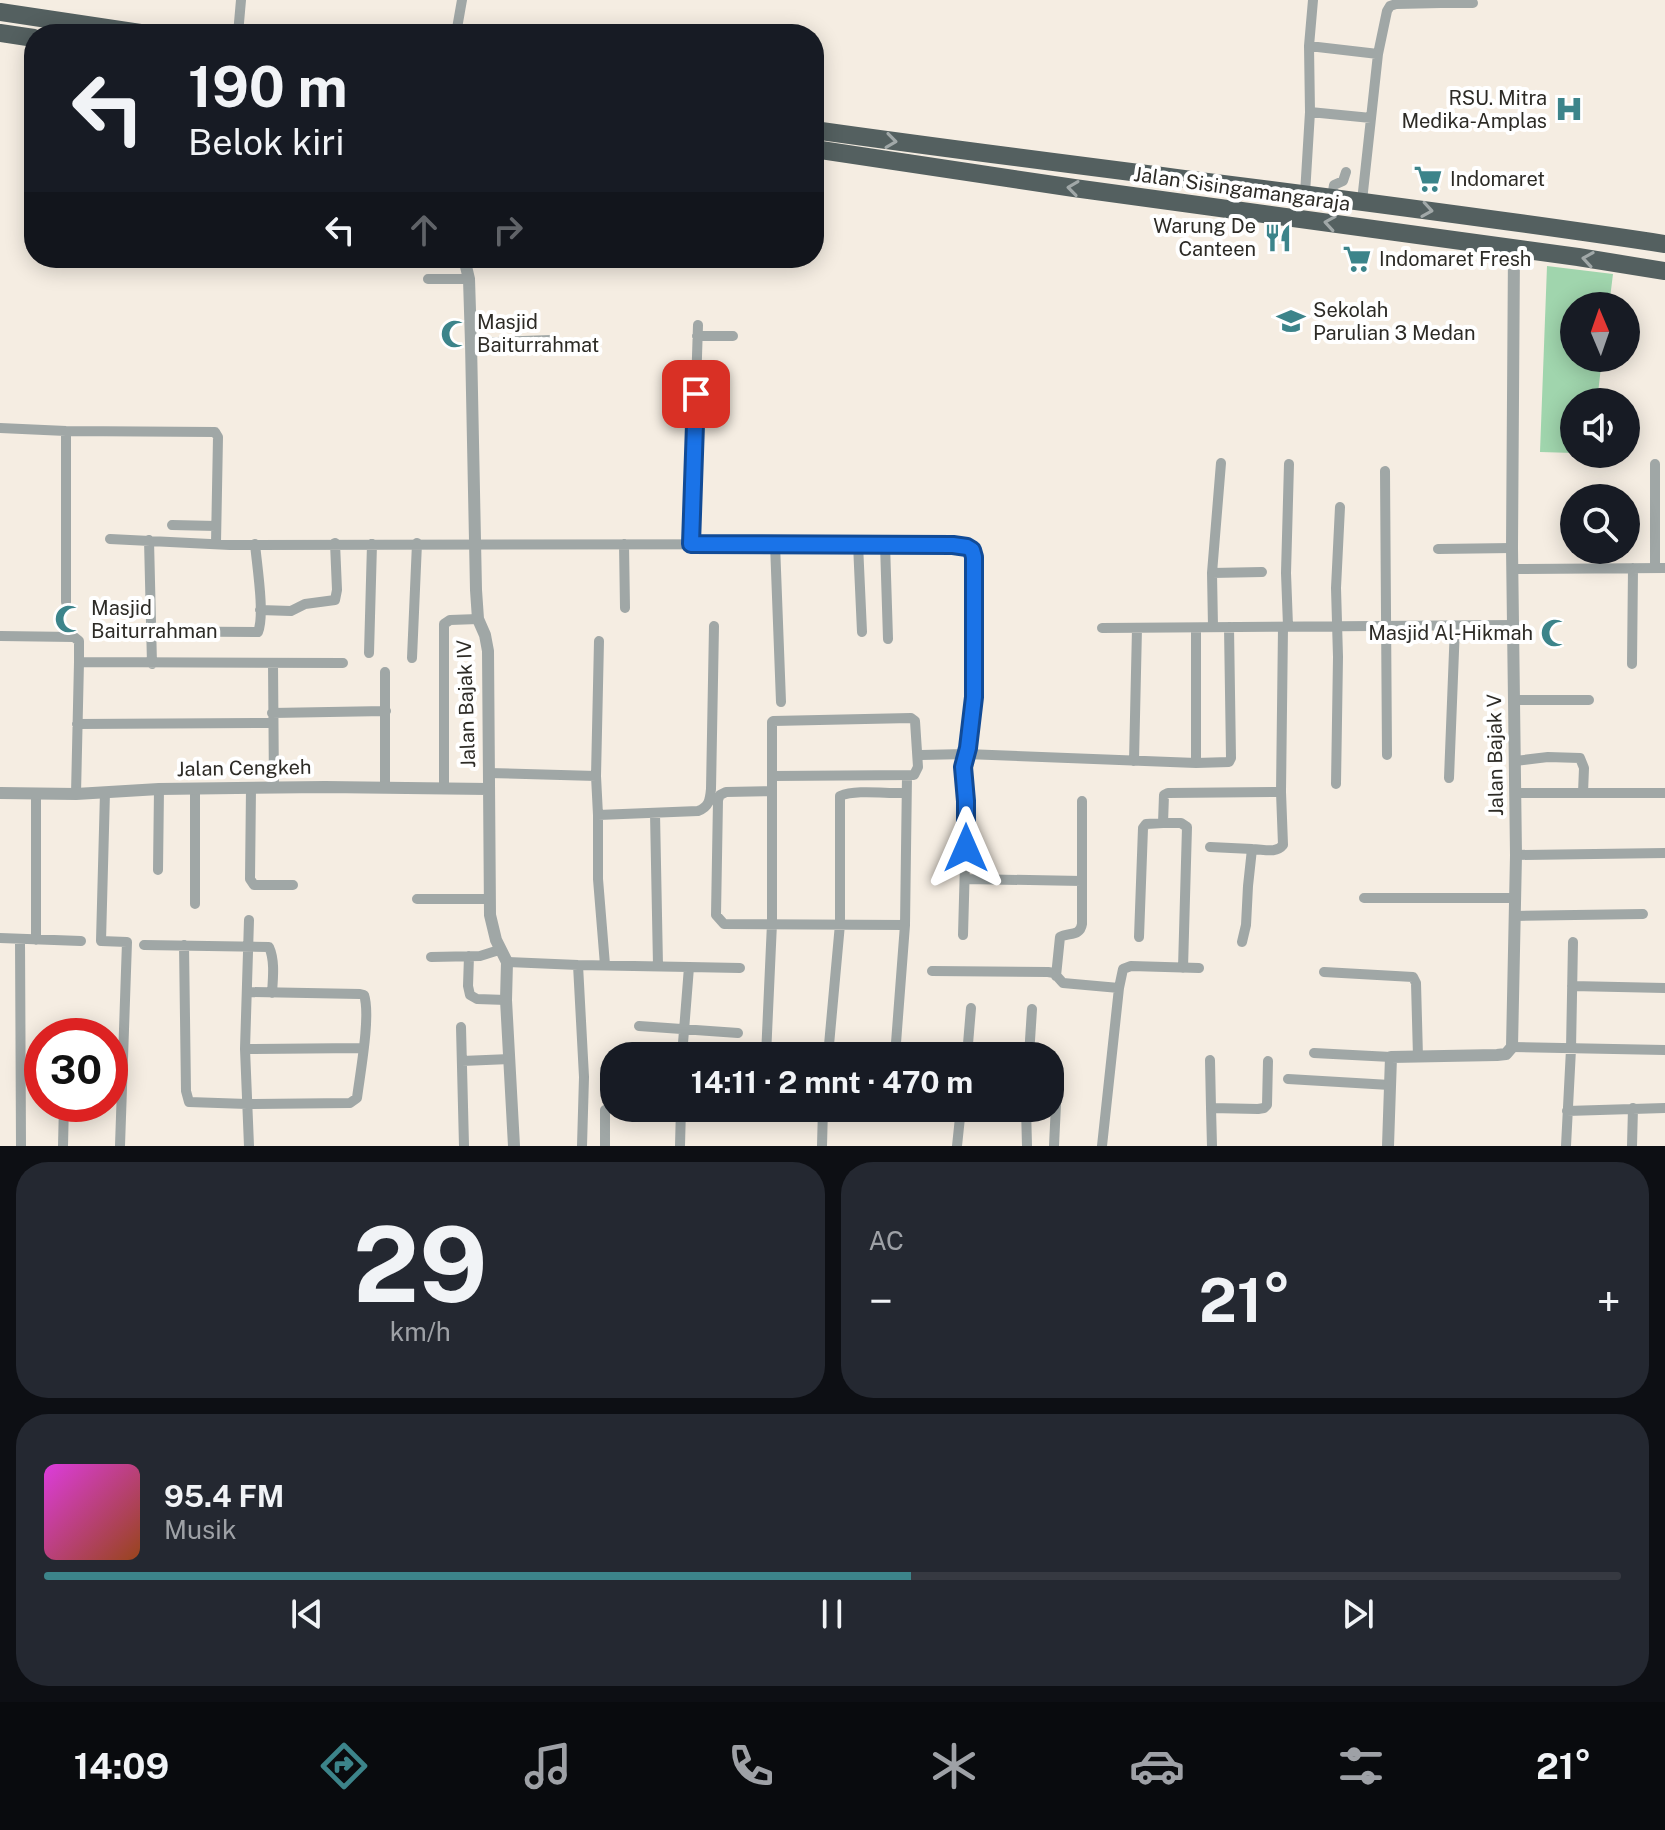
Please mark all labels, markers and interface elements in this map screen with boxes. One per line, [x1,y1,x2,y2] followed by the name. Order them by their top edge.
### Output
[188,54,348,120] text: 190 m
[56,56,160,160] icon: left
[1401,86,1547,133] place label: RSU. Mitra Medika-Amplas
[1554,94,1584,124] hospital icon: RSU. Mitra Medika-Amplas
[188,121,344,163] text: Belok kiri
[885,132,898,149] one-way arrow
[1132,162,1352,216] street label: Jalan Sisingamangaraja
[1413,164,1443,194] supermarket icon: Indomaret
[1450,167,1545,191] place label: Indomaret
[1066,180,1080,197] one-way arrow
[1420,201,1433,218] one-way arrow
[318,208,362,252] icon: left
[402,208,446,252] icon: ahead
[486,208,530,252] icon: right
[1153,214,1256,261] place label: Warung De Canteen
[1324,215,1337,232] one-way arrow
[1263,223,1293,253] restaurant icon: Warung De Canteen
[1342,244,1372,274] supermarket icon: Indomaret Fresh
[1379,247,1531,271] place label: Indomaret Fresh
[1581,251,1595,268] one-way arrow
[1560,292,1640,372] north arrow
[1560,292,1640,564] map controls
[1313,298,1475,345] place label: Sekolah Parulian 3 Medan
[1276,306,1306,336] school or university icon: Sekolah Parulian 3 Medan
[477,310,599,357] place label: Masjid Baiturrahmat
[440,319,470,349] mosque icon: Masjid Baiturrahmat
[662,360,730,428] pin
[674,372,718,416] icon: arrive
[1560,388,1640,468] button: sound
[1560,484,1640,564] button: search
[91,596,218,643] place label: Masjid Baiturrahman
[54,604,84,634] mosque icon: Masjid Baiturrahman
[1540,618,1570,648] mosque icon: Masjid Al-Hikmah
[1368,621,1533,645] place label: Masjid Al-Hikmah
[452,640,480,768] street label: Jalan Bajak IV
[1482,694,1508,816] street label: Jalan Bajak V
[176,755,312,781] street label: Jalan Cengkeh
[924,806,1008,890] position arrow
[24,1018,128,1122] speed limit sign: 30
[691,1064,973,1100] text: 14:11 · 2 mnt · 470 m
[353,1203,488,1325] text: 29
[869,1225,904,1256] text: AC
[1199,1265,1291,1336] text: 21°
[869,1275,893,1327] text: −
[1597,1275,1621,1327] text: +
[390,1316,451,1347] text: km/h
[164,1478,284,1514] text: 95.4 FM
[164,1514,236,1545] text: Musik
[285,1592,329,1636] icon: previous
[810,1592,854,1636] icon: pause
[1336,1592,1380,1636] icon: next
[316,1738,372,1794] icon: directions
[520,1738,576,1794] icon: music
[723,1738,779,1794] icon: phone
[926,1738,982,1794] icon: climate
[1129,1738,1185,1794] icon: car
[1333,1738,1389,1794] icon: filters
[74,1745,169,1787] text: 14:09
[1536,1745,1591,1787] text: 21°

